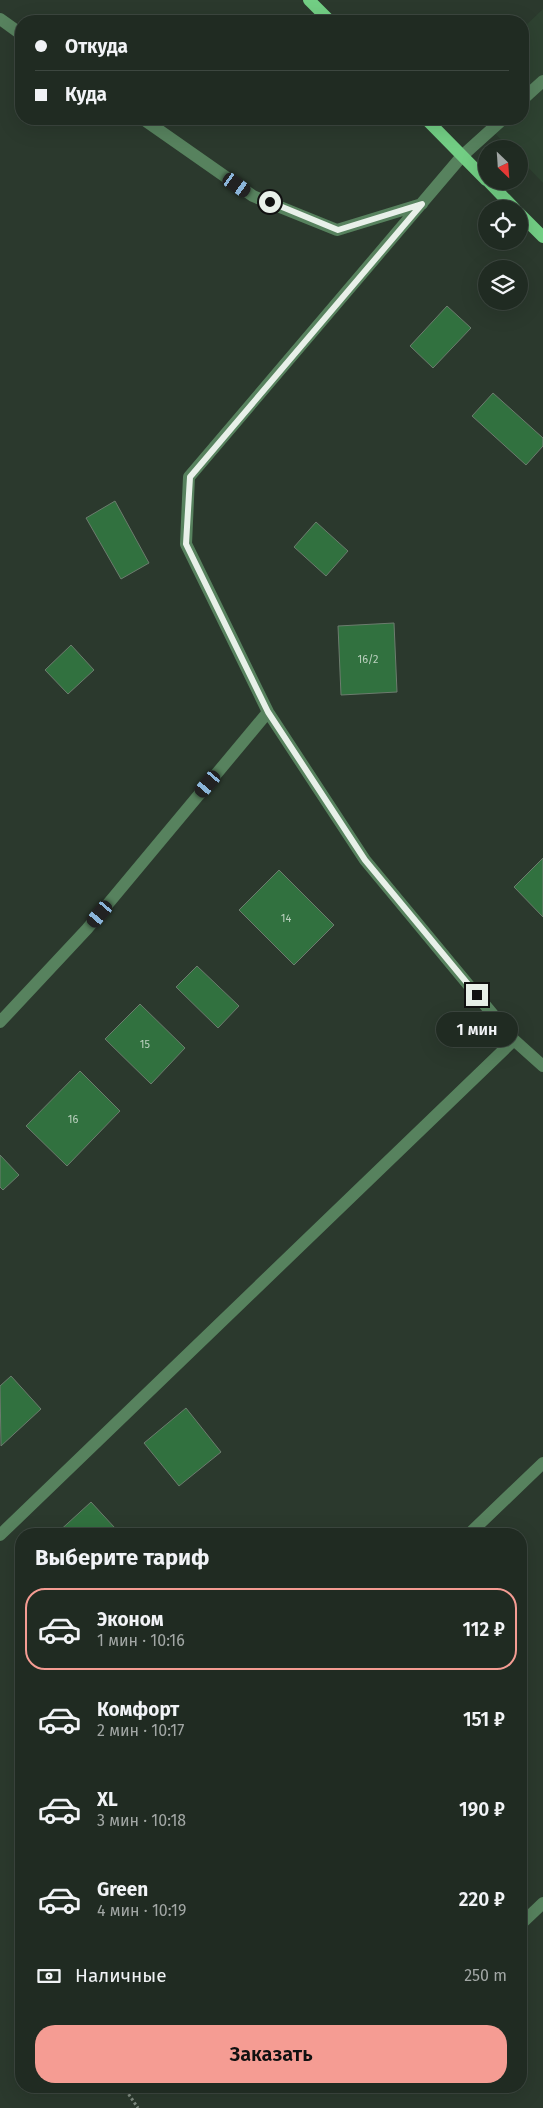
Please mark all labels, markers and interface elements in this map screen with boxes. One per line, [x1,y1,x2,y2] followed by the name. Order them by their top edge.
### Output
[65,35,128,58] text: Откуда
[65,83,107,106] text: Куда
[478,140,528,190] north arrow
[478,140,528,310] map controls
[220,170,253,200] car
[259,191,281,213] route start
[478,200,528,250] button: locate
[478,260,528,310] button: layers
[357,653,379,666] house number: 16/2
[192,768,223,800] car
[84,898,115,930] car
[281,912,291,925] house number: 14
[466,984,488,1006] route end
[436,1012,518,1048] callout: 1 мин
[457,1020,497,1039] text: 1 мин
[140,1038,151,1051] house number: 15
[68,1113,78,1126] house number: 16
[35,1544,210,1571] text: Выберите тариф
[37,1607,82,1652] icon: car
[97,1608,164,1631] text: Эконом
[462,1618,505,1641] text: 112 ₽
[97,1631,185,1650] text: 1 мин · 10:16
[37,1697,82,1742] icon: car
[97,1698,179,1721] text: Комфорт
[463,1708,505,1731] text: 151 ₽
[97,1721,184,1740] text: 2 мин · 10:17
[37,1787,82,1832] icon: car
[97,1788,118,1811] text: XL
[459,1798,505,1821] text: 190 ₽
[97,1811,186,1830] text: 3 мин · 10:18
[37,1877,82,1922] icon: car
[97,1878,148,1901] text: Green
[459,1888,505,1911] text: 220 ₽
[97,1901,186,1920] text: 4 мин · 10:19
[35,1962,63,1990] icon: cash
[75,1964,167,1987] text: Наличные
[464,1966,507,1985] text: 250 m
[35,2025,507,2083] button: Заказать

